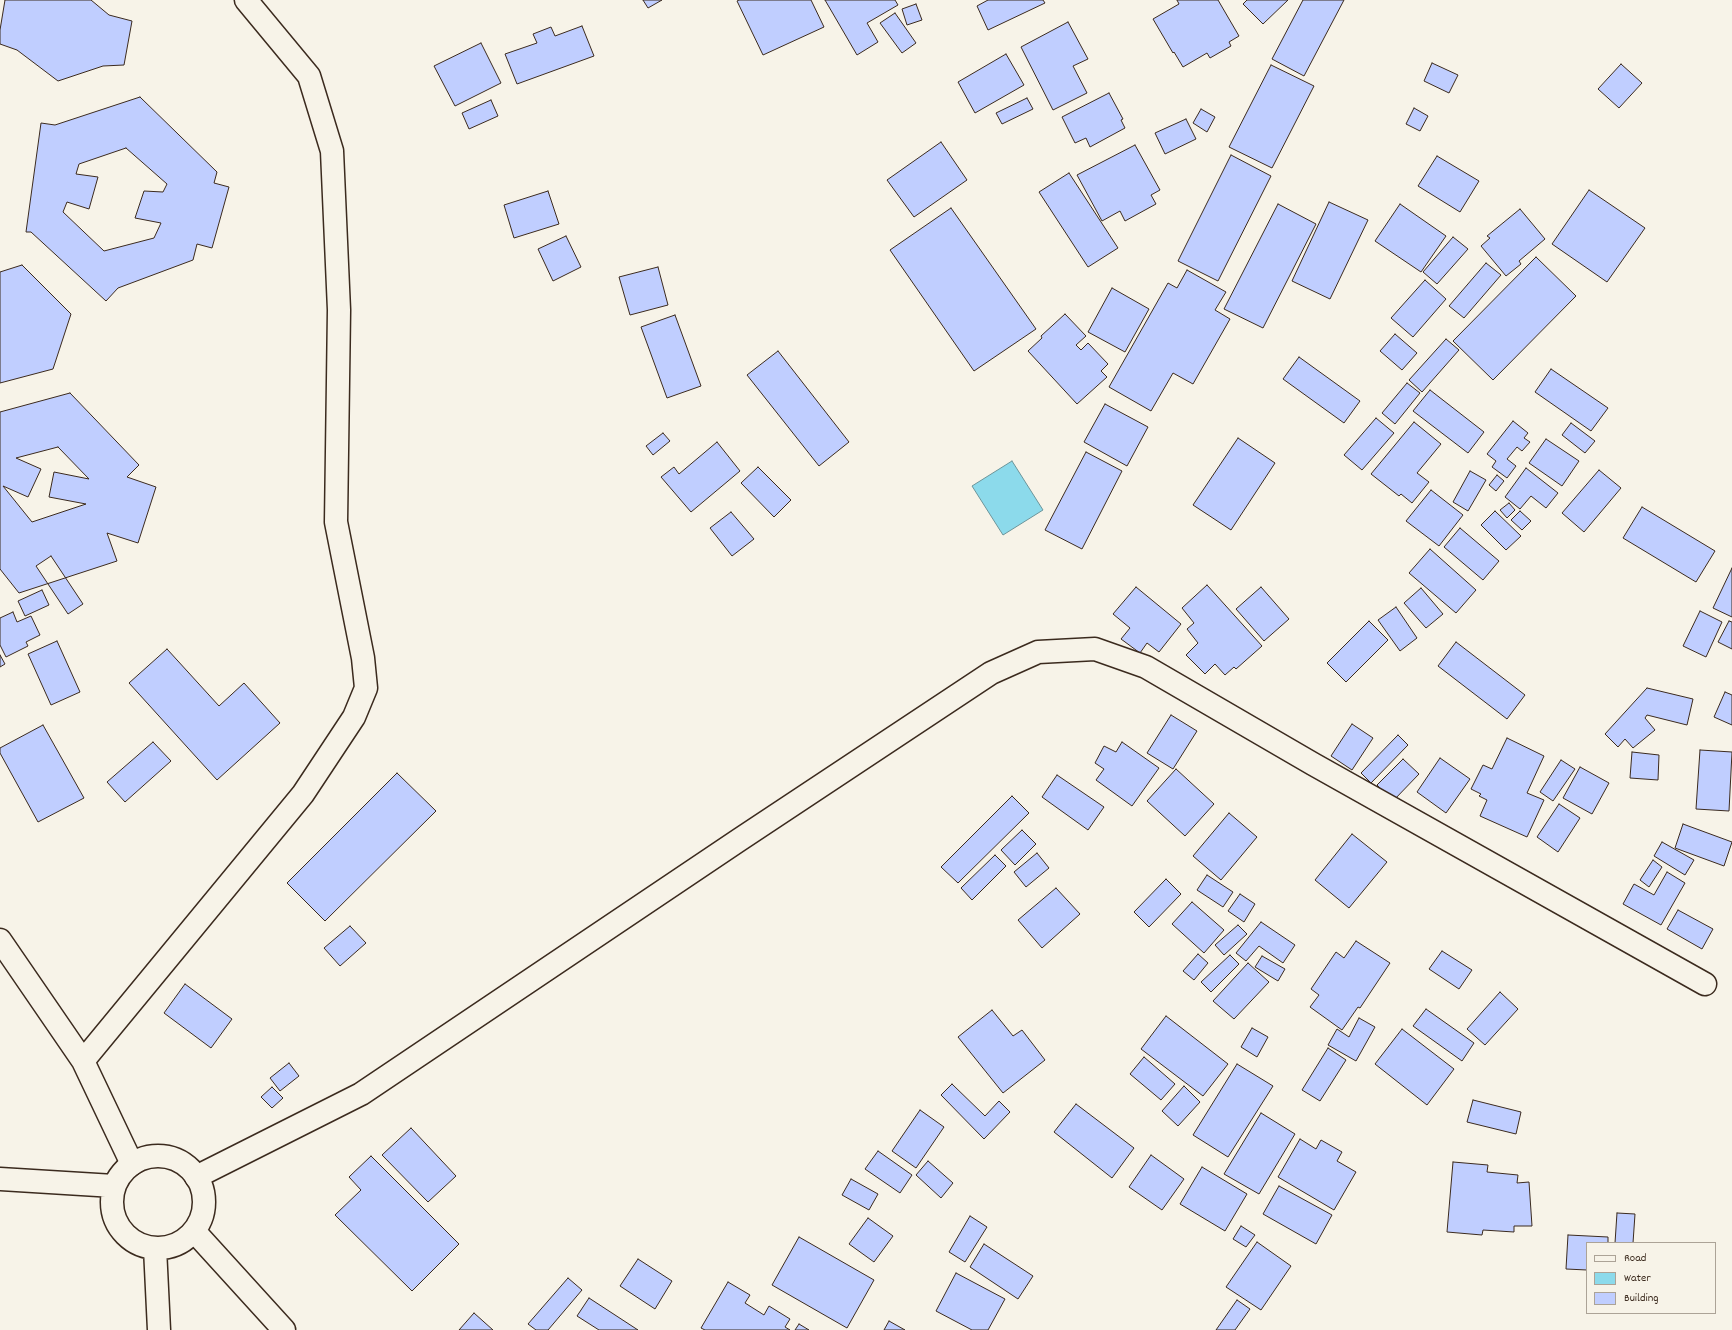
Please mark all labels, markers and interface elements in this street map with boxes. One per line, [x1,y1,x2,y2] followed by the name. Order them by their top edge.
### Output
[1586,1242,1716,1314] legend
[1624,1250,1646,1267] text: Road
[1624,1270,1651,1287] text: Water
[1624,1290,1659,1307] text: Building

